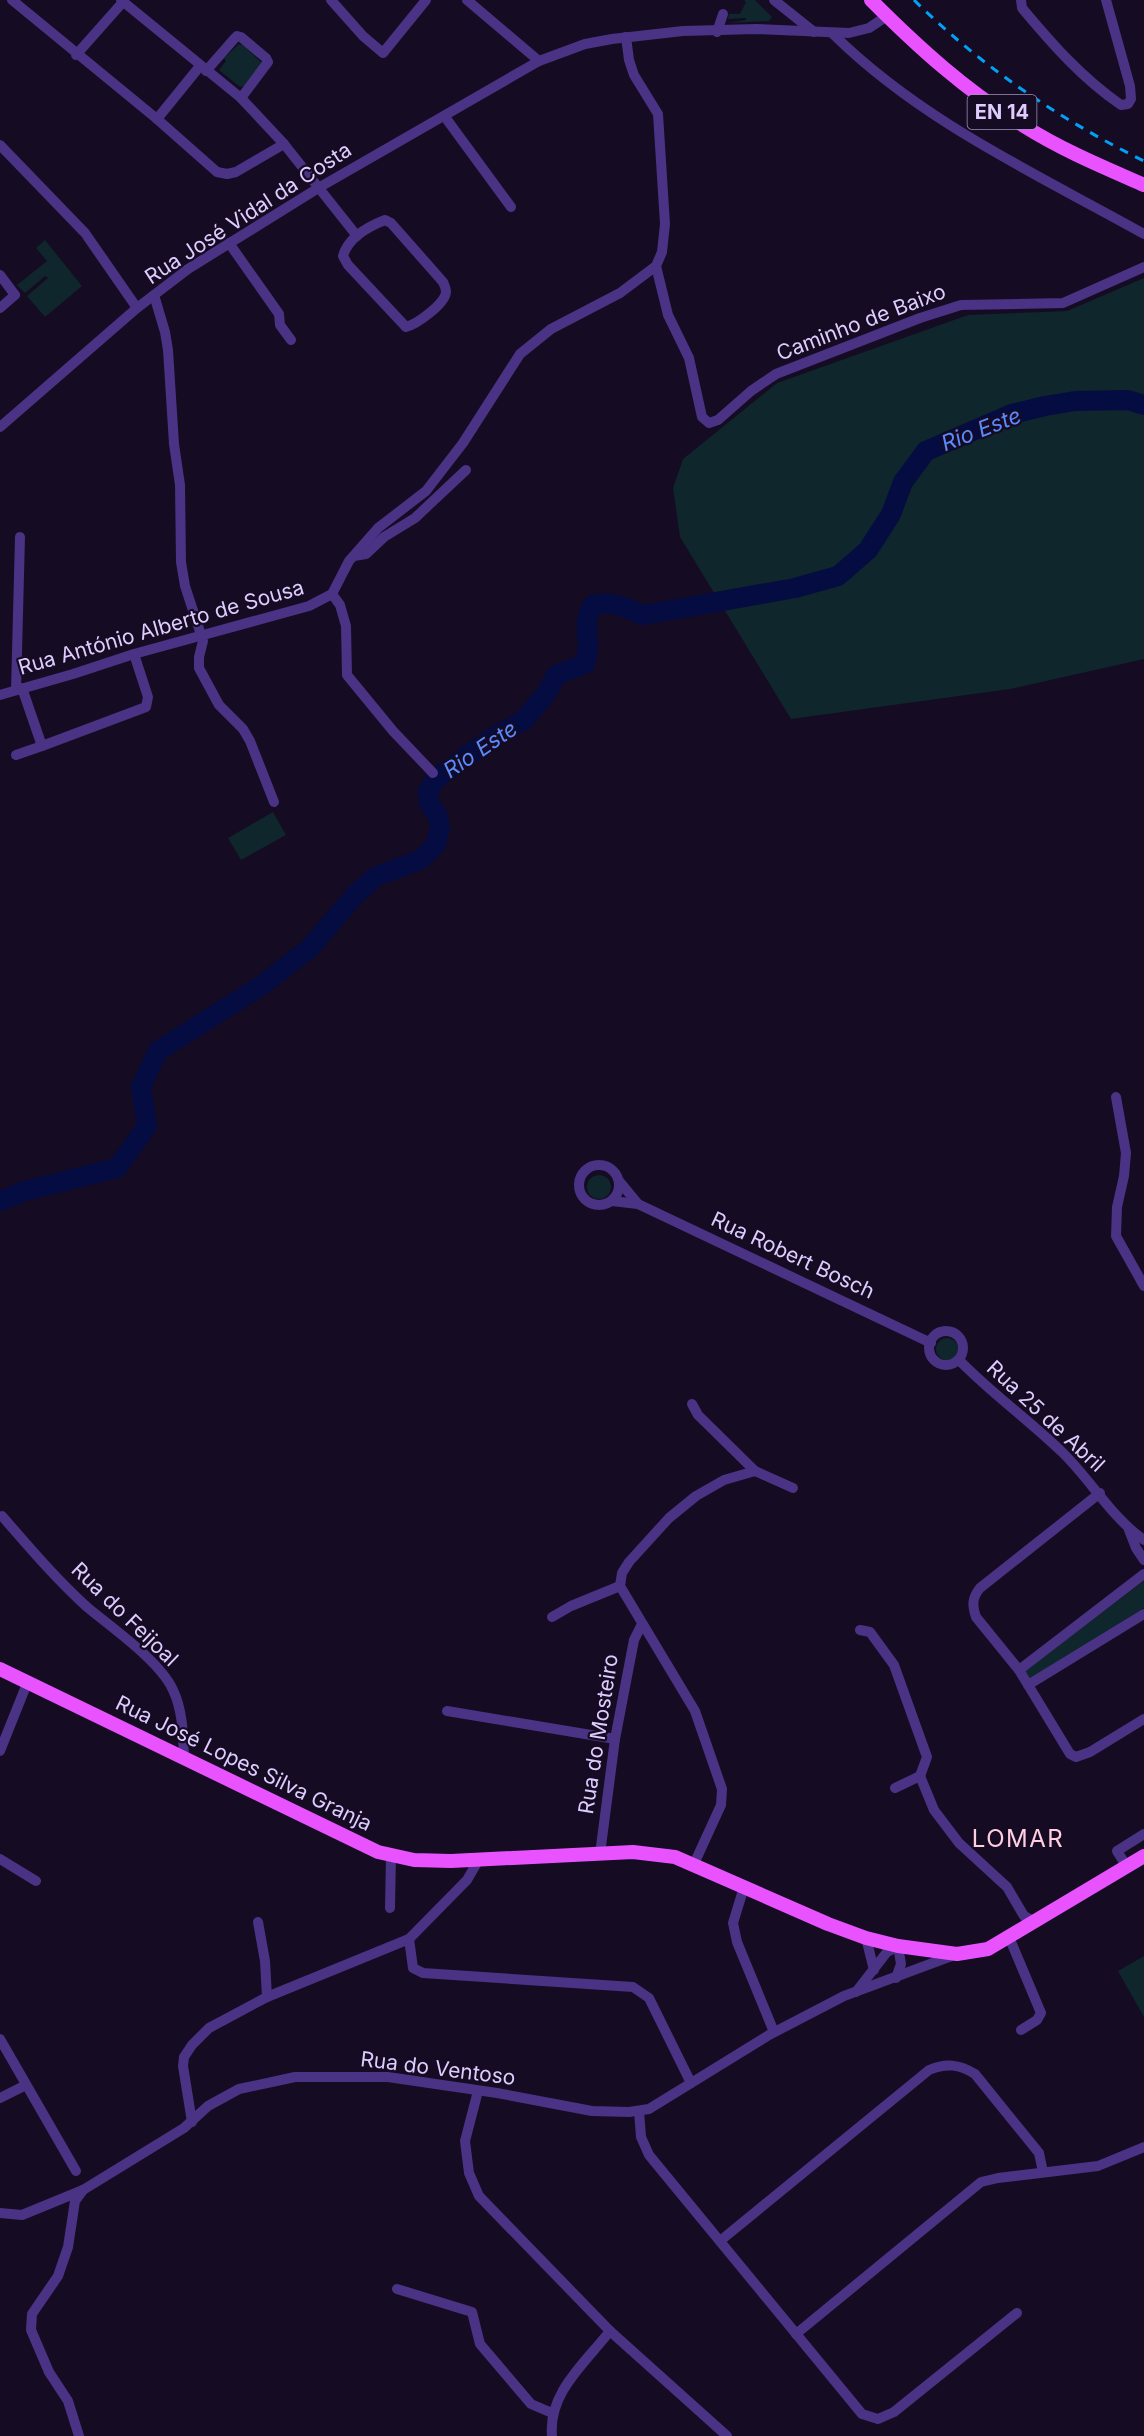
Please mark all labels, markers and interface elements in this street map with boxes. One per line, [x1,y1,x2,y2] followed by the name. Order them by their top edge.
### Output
[968,95,1036,129] road number: EN 14
[140,137,356,289] street label: Rua José Vidal da Costa
[773,278,949,366] street label: Caminho de Baixo
[937,402,1025,456] water label: Rio Este
[15,574,307,680] street label: Rua António Alberto de Sousa
[438,715,522,783] water label: Rio Este
[707,1206,879,1304] street label: Rua Robert Bosch
[982,1355,1110,1477] street label: Rua 25 de Abril
[66,1557,184,1671] street label: Rua do Feijoal
[573,1652,623,1816] street label: Rua do Mosteiro
[112,1690,376,1836] street label: Rua José Lopes Silva Granja
[972,1824,1064,1853] district label: LOMAR
[359,2046,517,2090] street label: Rua do Ventoso

